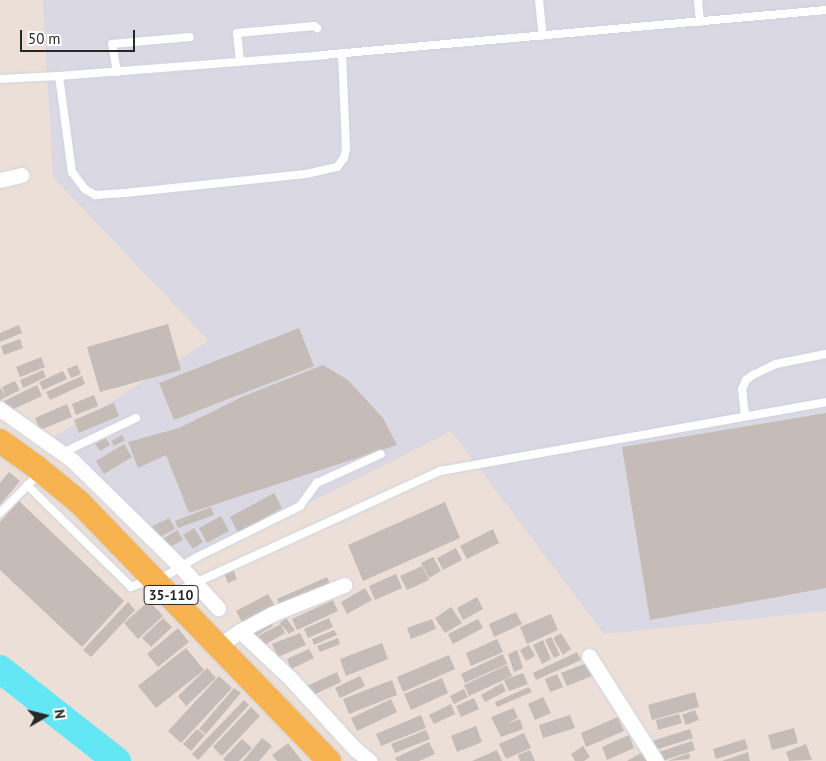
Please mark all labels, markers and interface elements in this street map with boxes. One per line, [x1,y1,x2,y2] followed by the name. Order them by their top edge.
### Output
[22,20,138,52] scale bar
[28,29,61,48] text: 50 m
[144,584,198,606] road number: 35-110
[20,691,70,741] north arrow
[50,708,69,720] text: N

